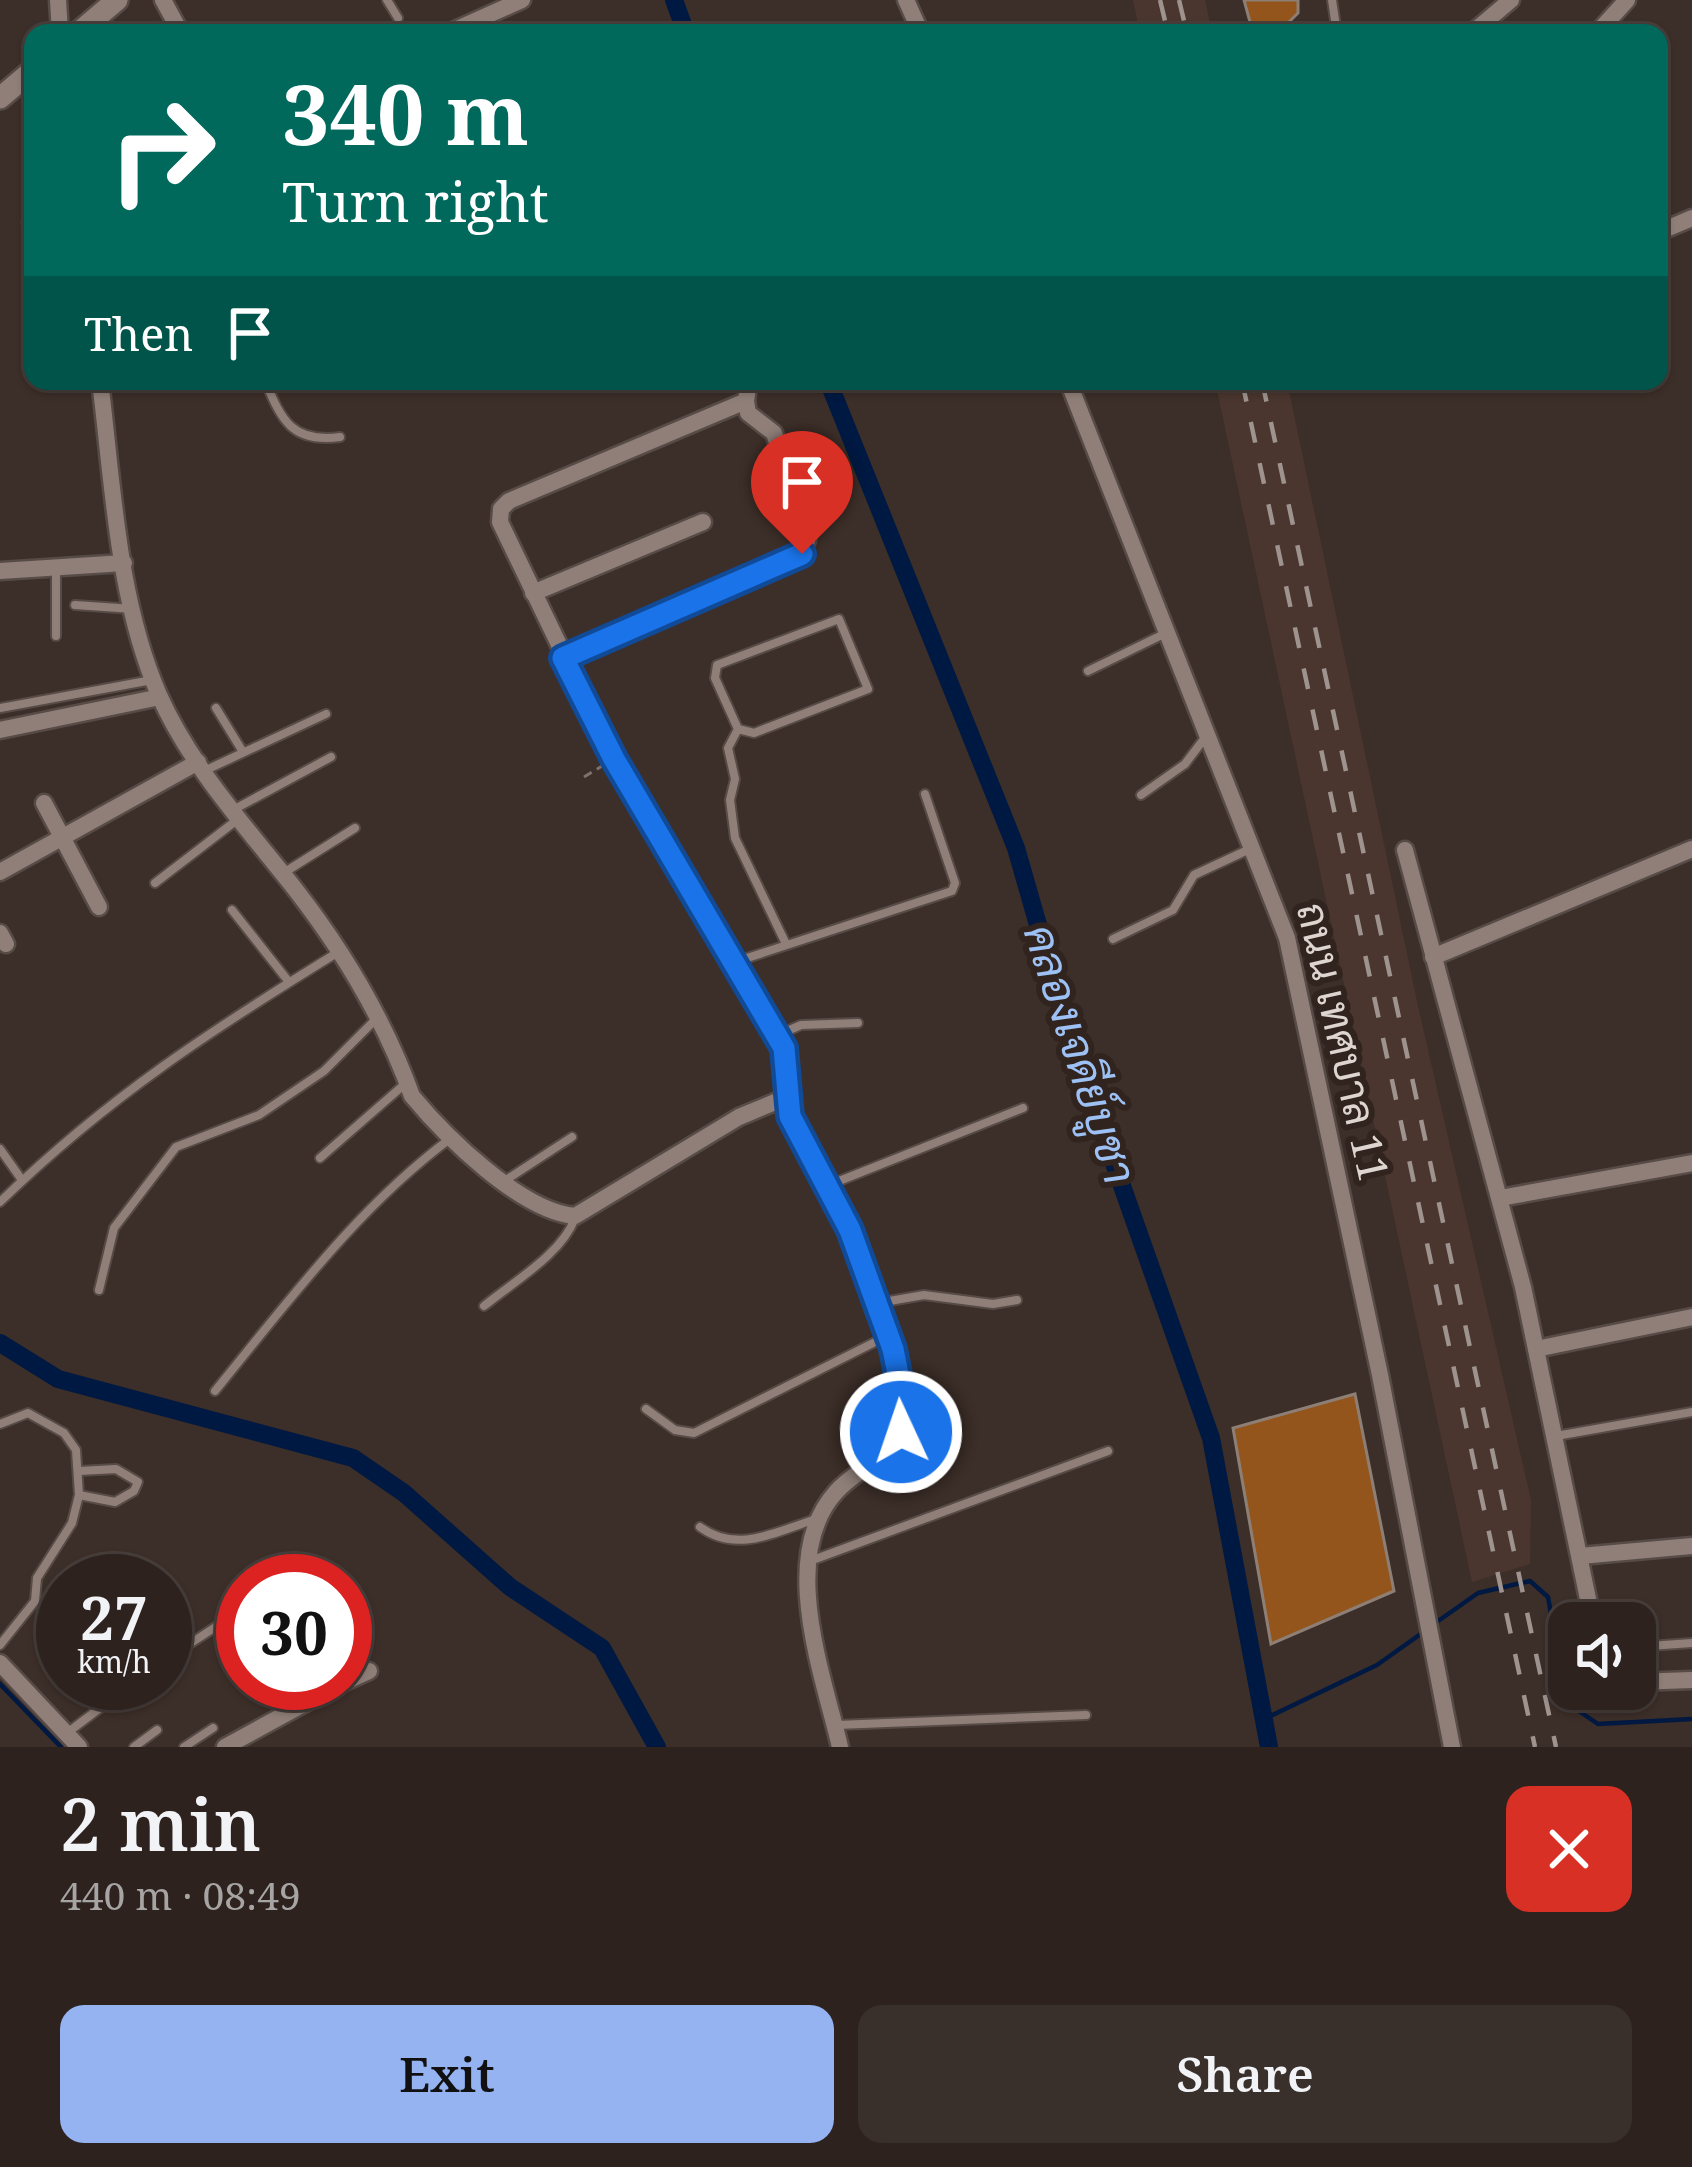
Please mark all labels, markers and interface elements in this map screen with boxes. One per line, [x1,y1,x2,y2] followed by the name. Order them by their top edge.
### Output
[282,55,529,170] text: 340 m
[84,72,240,228] icon: right
[282,164,549,238] text: Turn right
[217,300,283,366] icon: arrive
[84,303,193,364] text: Then
[751,431,853,554] pin
[769,449,835,515] icon: arrive
[1285,897,1404,1187] street label: ถนน เทศบาล 11
[1009,916,1152,1192] water label: คลองเจดีย์บูชา
[838,1369,964,1495] position arrow
[216,1554,372,1710] speed limit sign: 30
[80,1576,148,1658] text: 27
[1548,1602,1656,1710] map controls
[1548,1602,1656,1710] button: sound
[77,1641,151,1682] text: km/h
[60,1774,261,1872] text: 2 min
[1506,1786,1632,1912] button: close
[60,1868,301,1921] text: 440 m · 08:49
[60,2005,834,2143] button: Exit
[858,2005,1632,2143] button: Share

